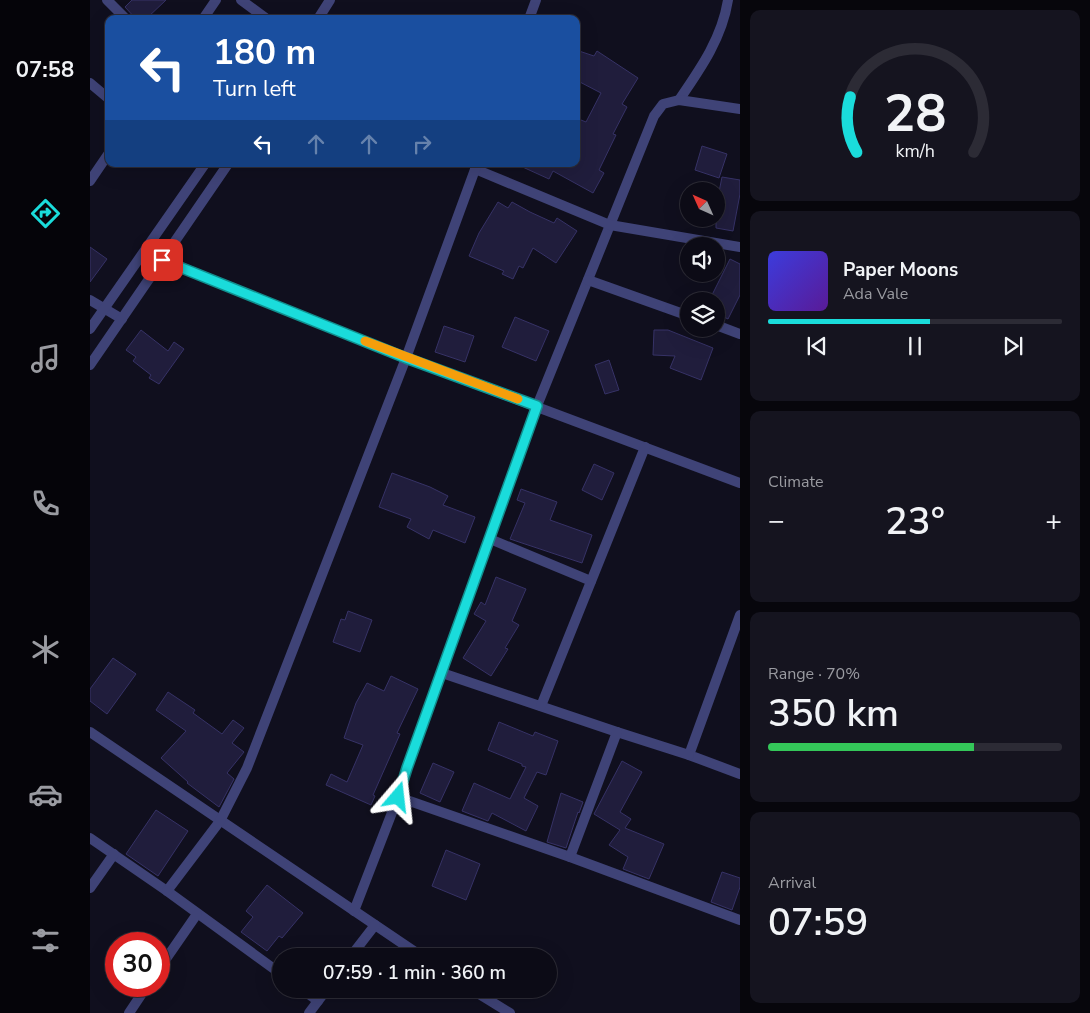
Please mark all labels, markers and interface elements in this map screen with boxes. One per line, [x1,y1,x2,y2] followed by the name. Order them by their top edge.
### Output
[213,29,316,76] text: 180 m
[130,35,195,100] icon: left
[16,55,74,85] text: 07:58
[213,74,296,104] text: Turn left
[884,78,946,149] text: 28
[249,130,277,158] icon: left
[302,130,330,158] icon: ahead
[355,130,383,158] icon: ahead
[408,130,436,158] icon: right
[895,139,935,163] text: km/h
[680,182,725,228] north arrow
[680,182,725,337] map controls
[28,196,63,231] icon: directions
[680,237,725,282] button: sound
[141,239,183,281] pin
[148,246,176,274] icon: arrive
[843,257,958,283] text: Paper Moons
[843,283,908,305] text: Ada Vale
[680,292,725,337] button: layers
[803,332,831,360] icon: previous
[901,332,929,360] icon: pause
[999,332,1027,360] icon: next
[28,341,63,376] icon: music
[768,471,823,493] text: Climate
[28,486,63,521] icon: phone
[885,496,945,547] text: 23°
[768,502,785,540] text: −
[1045,502,1062,540] text: +
[28,632,63,667] icon: climate
[768,663,860,685] text: Range · 70%
[768,688,899,739] text: 350 km
[371,770,423,822] position arrow
[28,777,63,812] icon: car
[768,872,816,894] text: Arrival
[768,897,868,948] text: 07:59
[28,923,63,958] icon: filters
[105,932,170,997] speed limit sign: 30
[323,960,506,986] text: 07:59 · 1 min · 360 m

